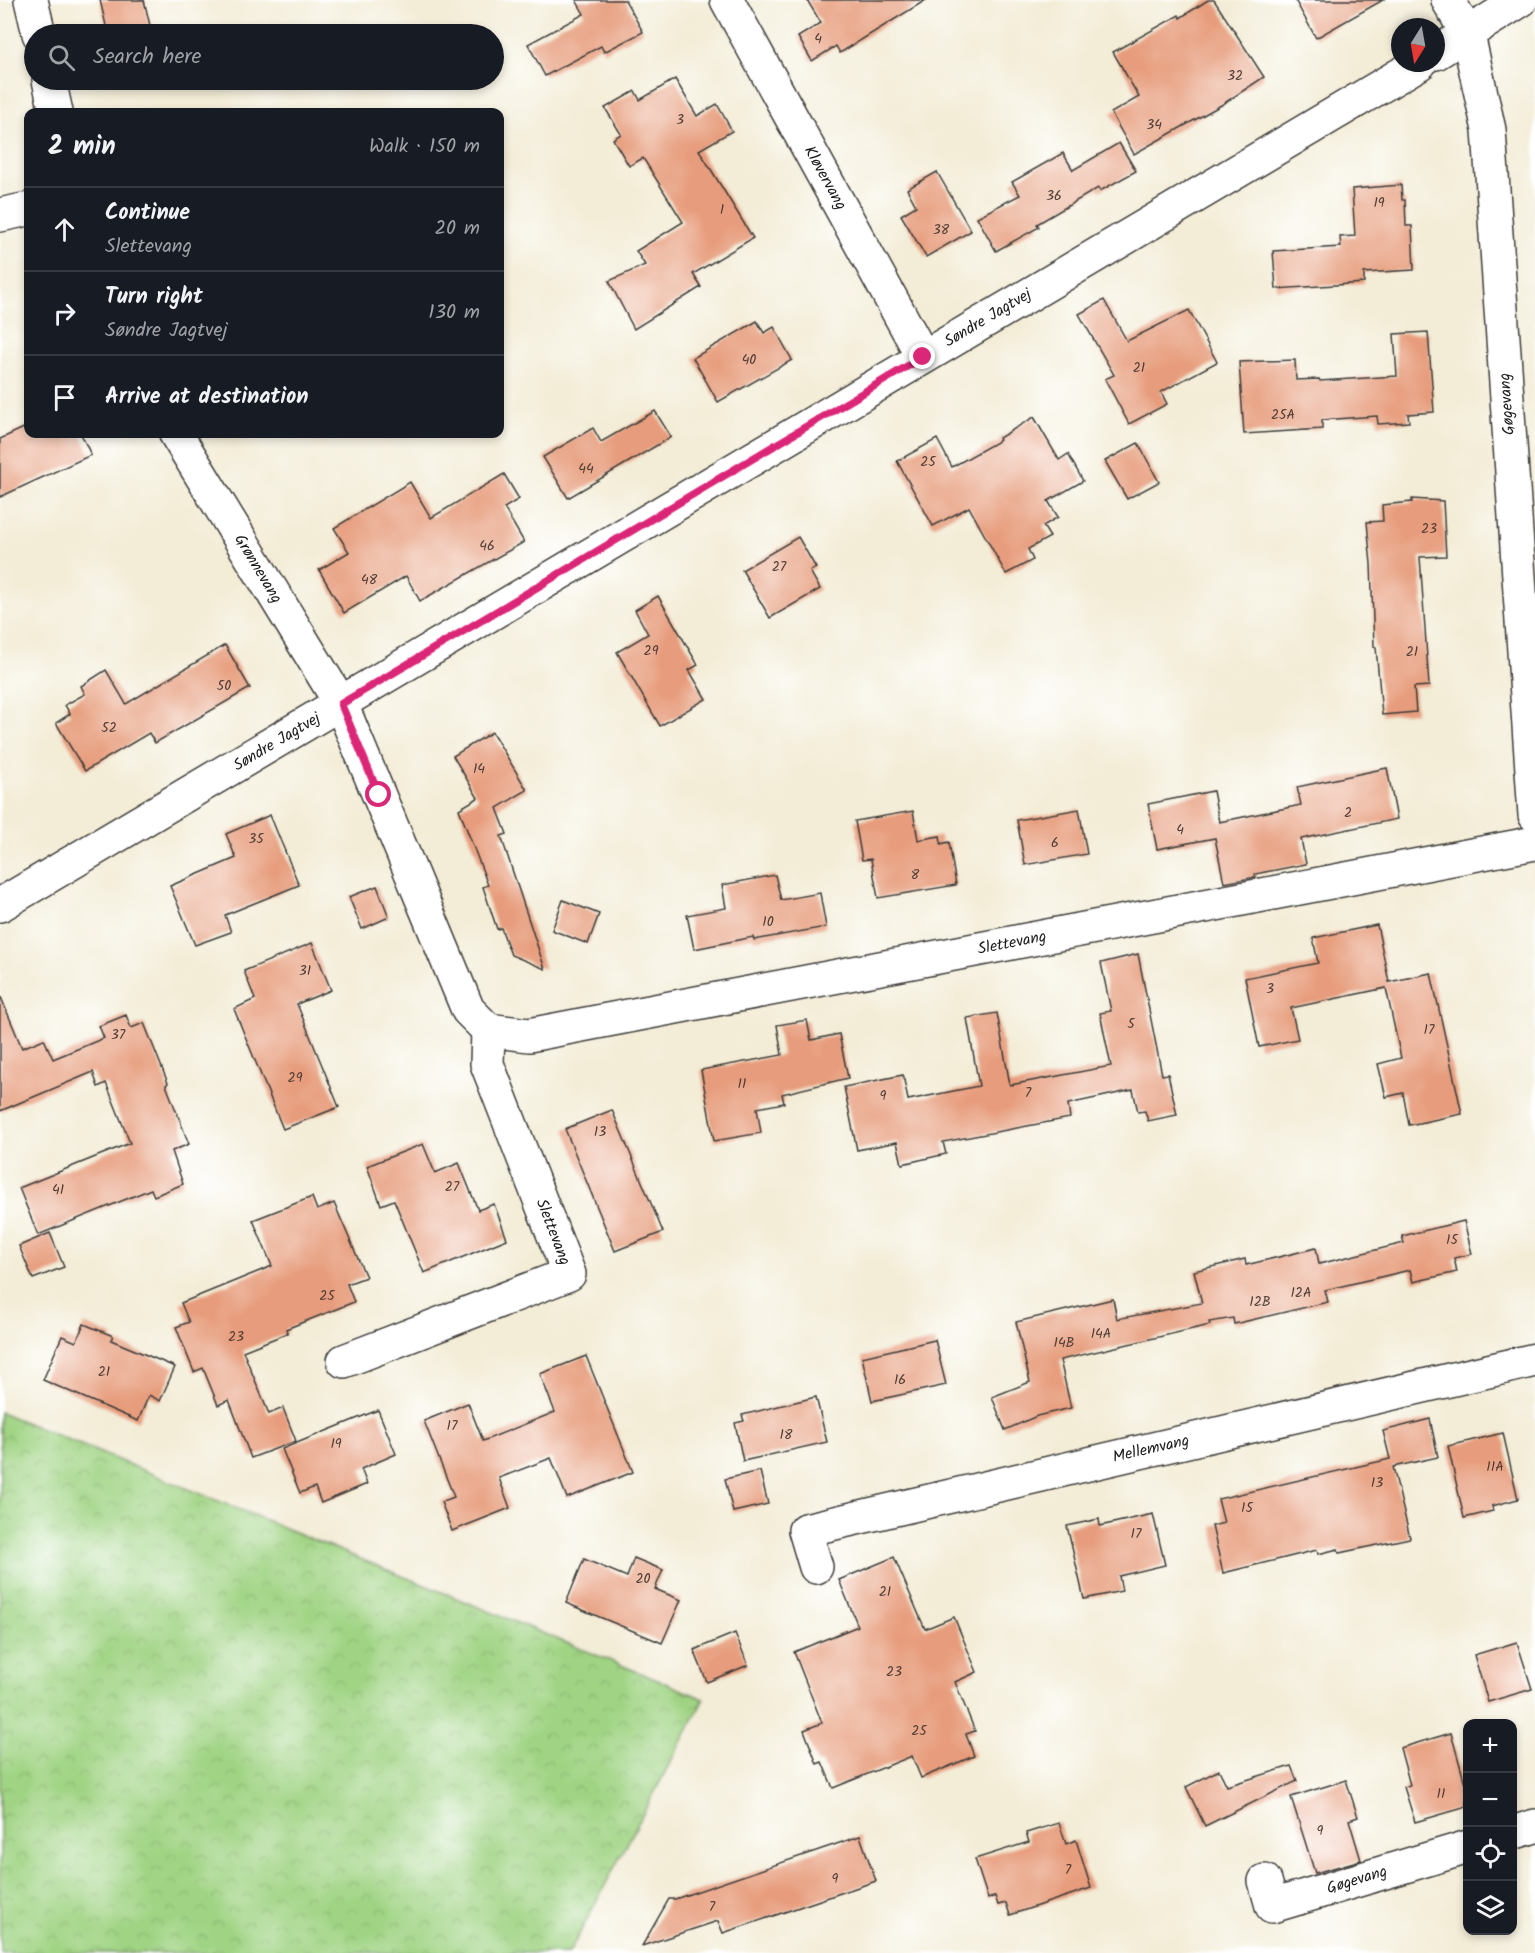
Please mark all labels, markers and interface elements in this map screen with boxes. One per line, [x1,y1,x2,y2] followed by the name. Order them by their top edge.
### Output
[1391,18,1445,72] north arrow
[24,24,504,90] search box
[814,28,822,50] house number: 4
[93,40,201,75] text: Search here
[45,41,78,74] icon: search
[1227,65,1243,87] house number: 32
[676,109,684,131] house number: 3
[1146,114,1162,136] house number: 34
[48,126,116,168] text: 2 min
[369,131,480,163] text: Walk · 150 m
[797,141,853,215] street label: Kløvervang
[1046,185,1062,207] house number: 36
[1373,192,1385,214] house number: 19
[105,196,190,231] text: Continue
[720,199,724,221] house number: 1
[48,213,81,246] icon: ahead
[434,213,480,245] text: 20 m
[933,219,950,241] house number: 38
[105,231,192,263] text: Slettevang
[105,280,203,315] text: Turn right
[940,282,1037,354] street label: Søndre Jagtvej
[48,297,81,330] icon: right
[428,297,480,329] text: 130 m
[105,315,228,347] text: Søndre Jagtvej
[909,343,935,369] route end
[742,349,756,371] house number: 40
[1133,357,1145,379] house number: 21
[1492,372,1522,436] street label: Gøgevang
[105,380,308,415] text: Arrive at destination
[48,381,81,414] icon: arrive
[1271,404,1295,426] house number: 25A
[920,451,937,473] house number: 25
[578,458,594,480] house number: 44
[1421,518,1437,540] house number: 23
[227,530,289,608] street label: Grønnevang
[479,535,495,557] house number: 46
[772,556,787,578] house number: 27
[361,569,378,591] house number: 48
[644,640,659,662] house number: 29
[1406,641,1418,663] house number: 21
[217,675,231,697] house number: 50
[229,706,326,778] street label: Søndre Jagtvej
[101,717,117,739] house number: 52
[473,758,485,780] house number: 14
[365,781,391,807] route start
[1344,802,1352,824] house number: 2
[1176,819,1184,841] house number: 4
[248,828,265,850] house number: 35
[1051,832,1059,854] house number: 6
[911,864,920,886] house number: 8
[762,911,774,933] house number: 10
[975,924,1049,962] street label: Slettevang
[299,960,311,982] house number: 31
[1266,978,1274,1000] house number: 3
[1127,1013,1136,1035] house number: 5
[1424,1019,1435,1041] house number: 17
[111,1024,126,1046] house number: 37
[288,1067,303,1089] house number: 29
[738,1073,746,1095] house number: 11
[1025,1082,1032,1104] house number: 7
[880,1085,887,1107] house number: 9
[594,1121,606,1143] house number: 13
[445,1176,460,1198] house number: 27
[52,1179,64,1201] house number: 41
[529,1195,577,1269] street label: Slettevang
[1446,1229,1459,1251] house number: 15
[1290,1282,1312,1304] house number: 12A
[319,1285,336,1307] house number: 25
[1249,1291,1271,1313] house number: 12B
[1091,1323,1111,1345] house number: 14A
[228,1326,244,1348] house number: 23
[1053,1332,1075,1354] house number: 14B
[98,1361,110,1383] house number: 21
[894,1369,906,1391] house number: 16
[447,1415,458,1437] house number: 17
[780,1424,793,1446] house number: 18
[1110,1428,1192,1470] street label: Mellemvang
[330,1433,342,1455] house number: 19
[1486,1456,1504,1478] house number: 11A
[1371,1472,1383,1494] house number: 13
[1241,1497,1254,1519] house number: 15
[1131,1523,1142,1545] house number: 17
[635,1568,651,1590] house number: 20
[879,1581,891,1603] house number: 21
[886,1661,902,1683] house number: 23
[1463,1719,1517,1935] map controls
[1463,1719,1517,1773] button: +
[911,1720,928,1742] house number: 25
[1463,1773,1517,1827] button: −
[1437,1783,1445,1805] house number: 11
[1317,1820,1324,1842] house number: 9
[1463,1827,1517,1881] button: locate
[1065,1859,1072,1881] house number: 7
[1324,1859,1390,1901] street label: Gøgevang
[832,1868,839,1890] house number: 9
[1463,1881,1517,1935] button: layers
[709,1896,716,1918] house number: 7

